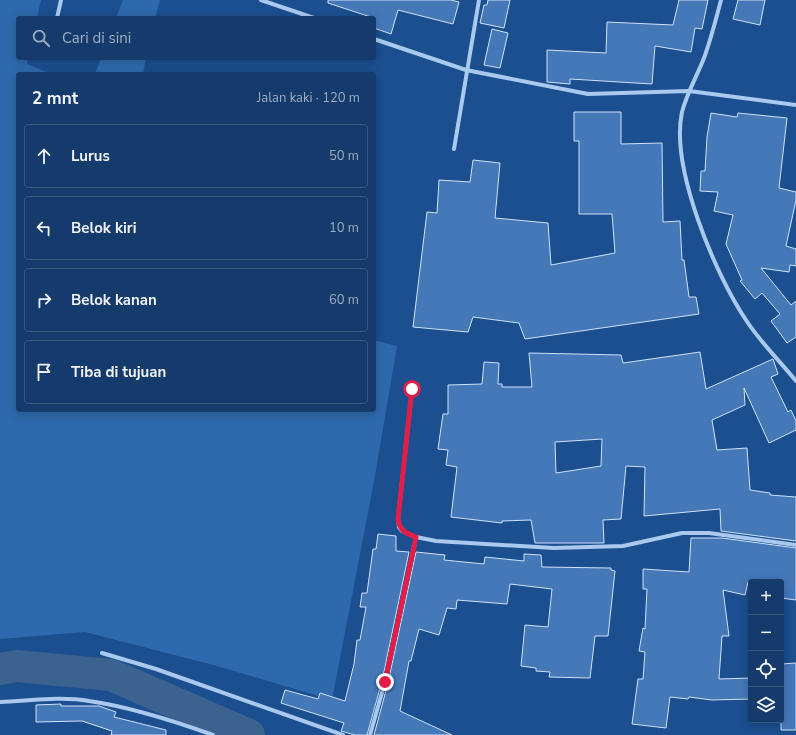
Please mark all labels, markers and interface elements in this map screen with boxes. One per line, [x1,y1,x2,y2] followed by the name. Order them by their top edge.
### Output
[16,16,376,60] search box
[30,27,52,49] icon: search
[62,28,131,48] text: Cari di sini
[32,87,78,110] text: 2 mnt
[257,89,360,107] text: Jalan kaki · 120 m
[33,145,55,167] icon: ahead
[71,146,110,166] text: Lurus
[329,147,359,165] text: 50 m
[33,217,55,239] icon: left
[71,218,136,238] text: Belok kiri
[329,219,359,237] text: 10 m
[33,289,55,311] icon: right
[71,290,157,310] text: Belok kanan
[329,291,359,309] text: 60 m
[33,361,55,383] icon: arrive
[71,362,166,382] text: Tiba di tujuan
[403,380,421,398] route start
[748,579,784,723] map controls
[748,579,784,615] button: +
[748,615,784,651] button: −
[748,651,784,687] button: locate
[376,673,394,691] route end
[748,687,784,723] button: layers

